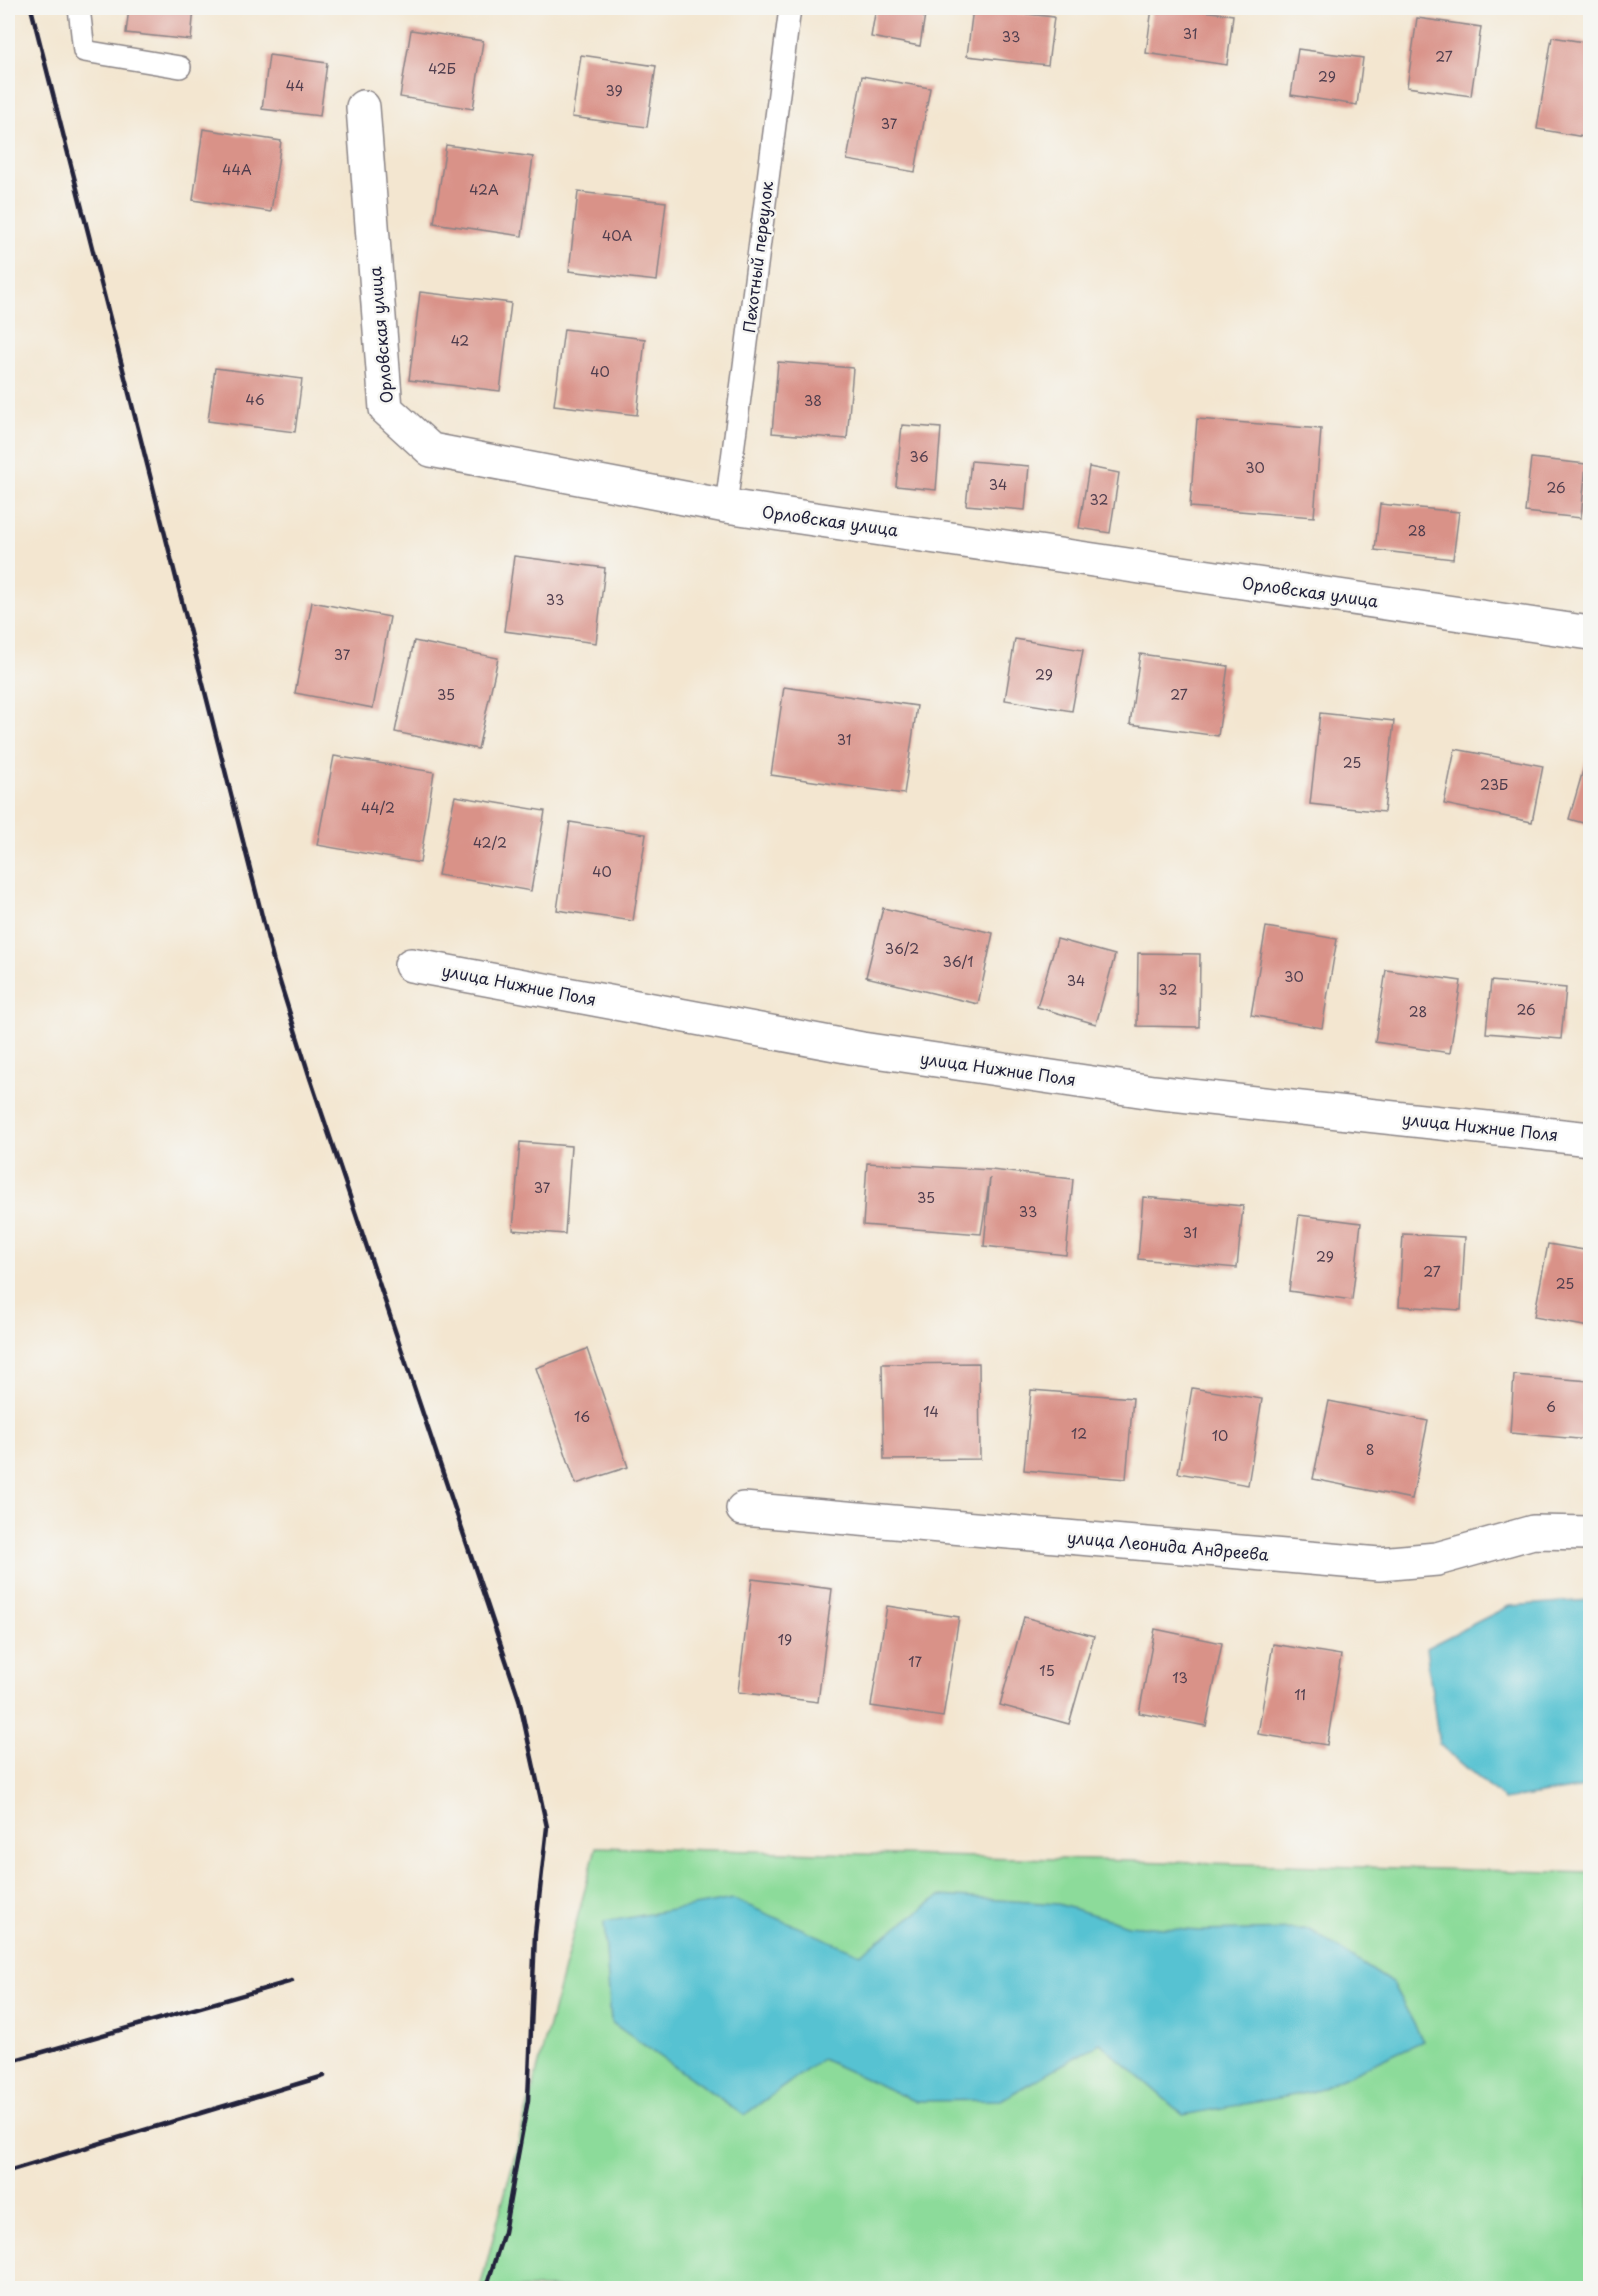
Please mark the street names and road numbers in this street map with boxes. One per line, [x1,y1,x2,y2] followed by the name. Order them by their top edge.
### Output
[736,179,778,334] street label: Пехотный переулок
[362,266,398,404] street label: Орловская улица
[761,499,900,541] street label: Орловская улица
[1241,570,1380,612] street label: Орловская улица
[440,957,598,1011] street label: улица Нижние Поля
[919,1045,1077,1091] street label: улица Нижние Поля
[1401,1106,1559,1146] street label: улица Нижние Поля
[1066,1524,1270,1566] street label: улица Леонида Андреева

